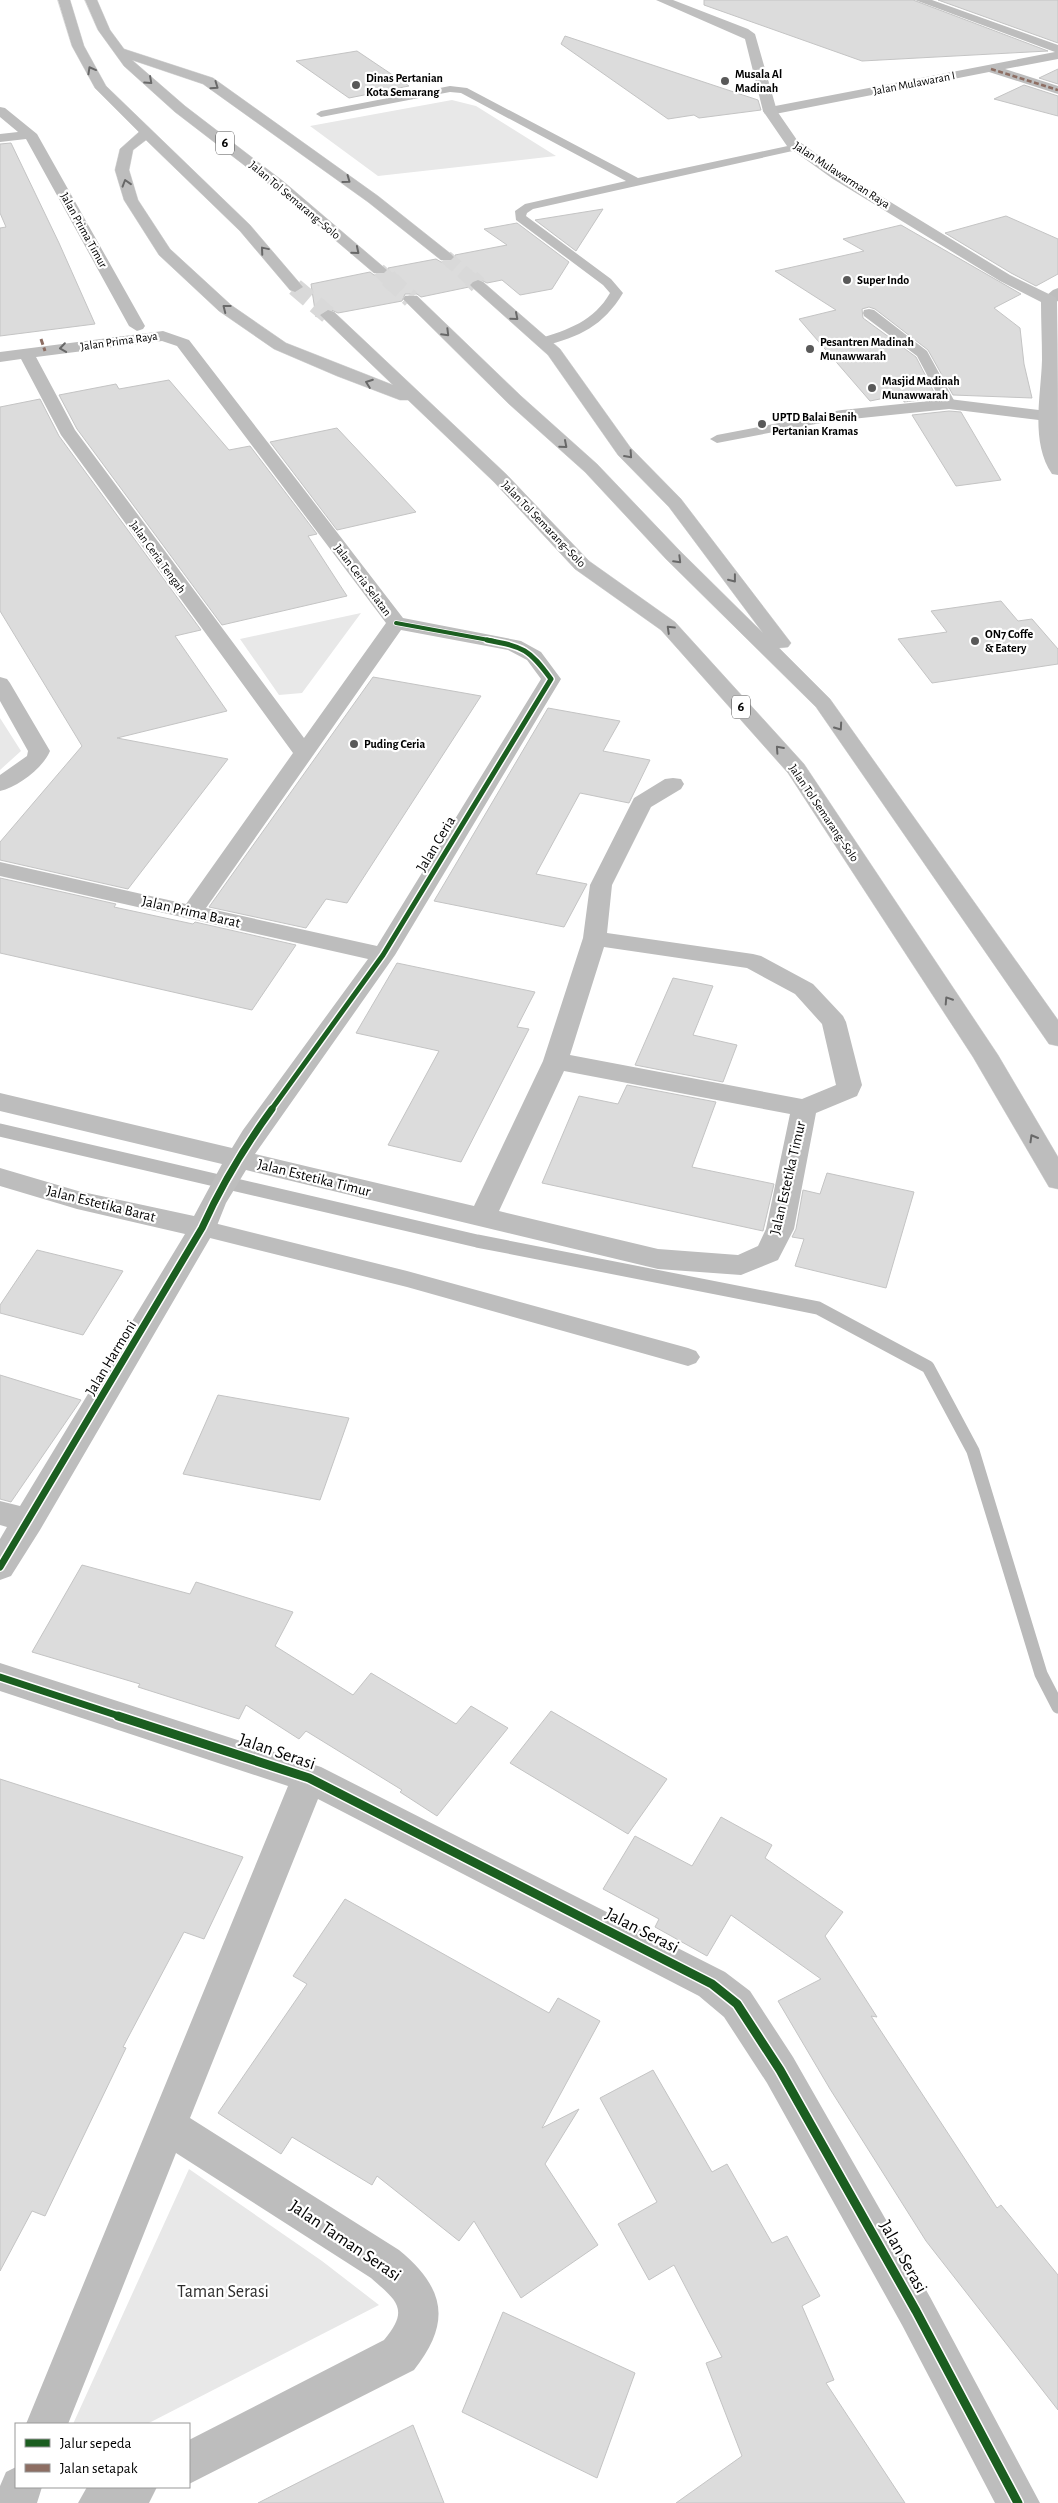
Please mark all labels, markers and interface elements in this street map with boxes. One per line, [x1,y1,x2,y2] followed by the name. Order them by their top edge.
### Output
[87,67,97,76] one-way arrow
[735,68,782,94] place label: Musala Al Madinah
[872,69,956,97] street label: Jalan Mulawaran I
[366,72,443,98] place label: Dinas Pertanian Kota Semarang
[144,75,153,84] one-way arrow
[719,75,731,87] marker: Musala Al Madinah
[350,79,362,91] marker: Dinas Pertanian Kota Semarang
[209,80,219,89] one-way arrow
[216,132,234,154] road number: 6
[791,139,893,212] street label: Jalan Mulawarman Raya
[247,159,343,241] street label: Jalan Tol Semarang–Solo
[341,174,351,183] one-way arrow
[122,180,132,188] one-way arrow
[58,190,110,270] street label: Jalan Prima Timur
[350,245,359,253] one-way arrow
[261,247,269,256] one-way arrow
[841,274,853,286] marker: Super Indo
[857,274,909,286] place label: Super Indo
[222,305,232,314] one-way arrow
[509,311,518,320] one-way arrow
[440,327,449,336] one-way arrow
[80,330,159,353] street label: Jalan Prima Raya
[820,336,914,362] place label: Pesantren Madinah Munawwarah
[59,343,67,353] one-way arrow
[804,343,816,355] marker: Pesantren Madinah Munawwarah
[882,375,960,401] place label: Masjid Madinah Munawwarah
[365,379,374,389] one-way arrow
[866,382,878,394] marker: Masjid Madinah Munawwarah
[772,411,858,437] place label: UPTD Balai Benih Pertanian Kramas
[756,418,768,430] marker: UPTD Balai Benih Pertanian Kramas
[558,439,567,448] one-way arrow
[623,450,632,459] one-way arrow
[500,479,588,569] street label: Jalan Tol Semarang–Solo
[128,519,188,595] street label: Jalan Ceria Tengah
[332,542,394,618] street label: Jalan Ceria Selatan
[672,554,681,563] one-way arrow
[728,573,736,582] one-way arrow
[666,626,675,635] one-way arrow
[985,628,1033,655] place label: ON7 Coffe & Eatery
[969,635,981,647] marker: ON7 Coffe & Eatery
[732,696,750,719] road number: 6
[834,721,842,730] one-way arrow
[348,738,360,750] marker: Puding Ceria
[364,738,425,750] place label: Puding Ceria
[776,746,785,755] one-way arrow
[787,762,861,864] street label: Jalan Tol Semarang–Solo
[414,814,458,874] street label: Jalan Ceria
[140,893,242,931] street label: Jalan Prima Barat
[945,996,954,1005] one-way arrow
[768,1120,808,1236] street label: Jalan Estetika Timur
[1030,1134,1040,1143] one-way arrow
[256,1157,372,1199] street label: Jalan Estetika Timur
[45,1183,157,1225] street label: Jalan Estetika Barat
[83,1318,139,1398] street label: Jalan Harmoni
[236,1731,318,1773] street label: Jalan Serasi
[602,1905,682,1957] street label: Jalan Serasi
[286,2197,404,2285] street label: Jalan Taman Serasi
[876,2218,930,2296] street label: Jalan Serasi
[177,2283,269,2301] park label: Taman Serasi
[15,2423,190,2488] legend
[60,2436,132,2451] text: Jalur sepeda
[60,2461,138,2476] text: Jalan setapak

